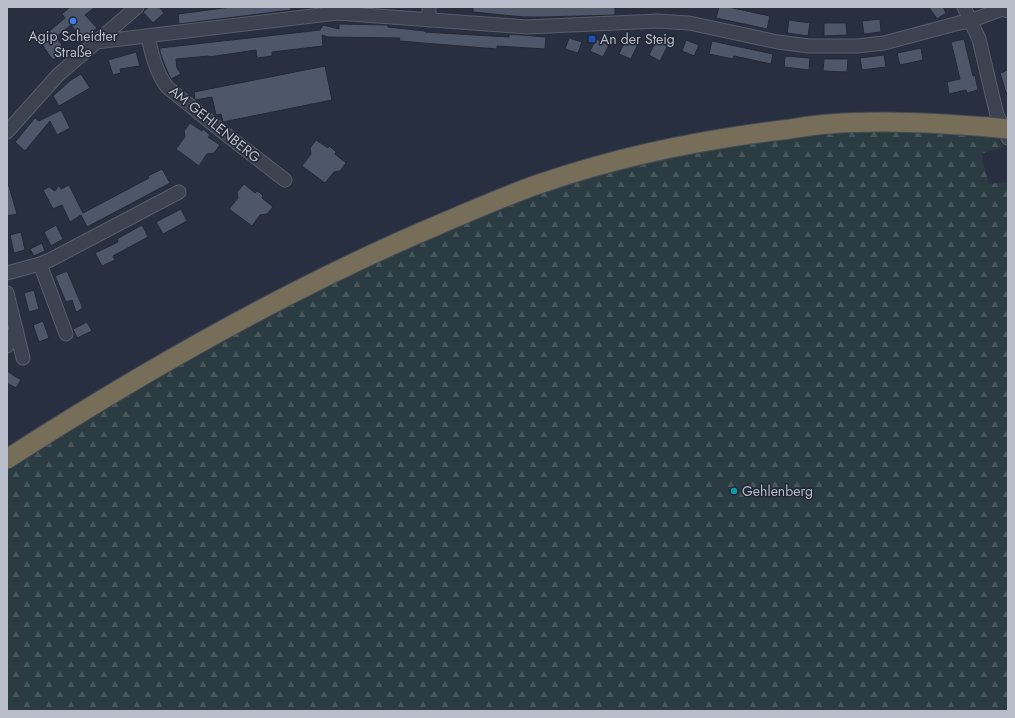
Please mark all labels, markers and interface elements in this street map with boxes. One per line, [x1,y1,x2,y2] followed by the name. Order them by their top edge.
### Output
[68,16,78,26] marker: Agip Scheidter Straße
[29,26,118,62] place label: Agip Scheidter Straße
[600,29,675,49] place label: An der Steig
[587,34,597,44] marker: An der Steig
[165,81,265,167] street label: AM GEHLENBERG
[742,481,813,501] place label: Gehlenberg
[729,486,739,496] marker: Gehlenberg

